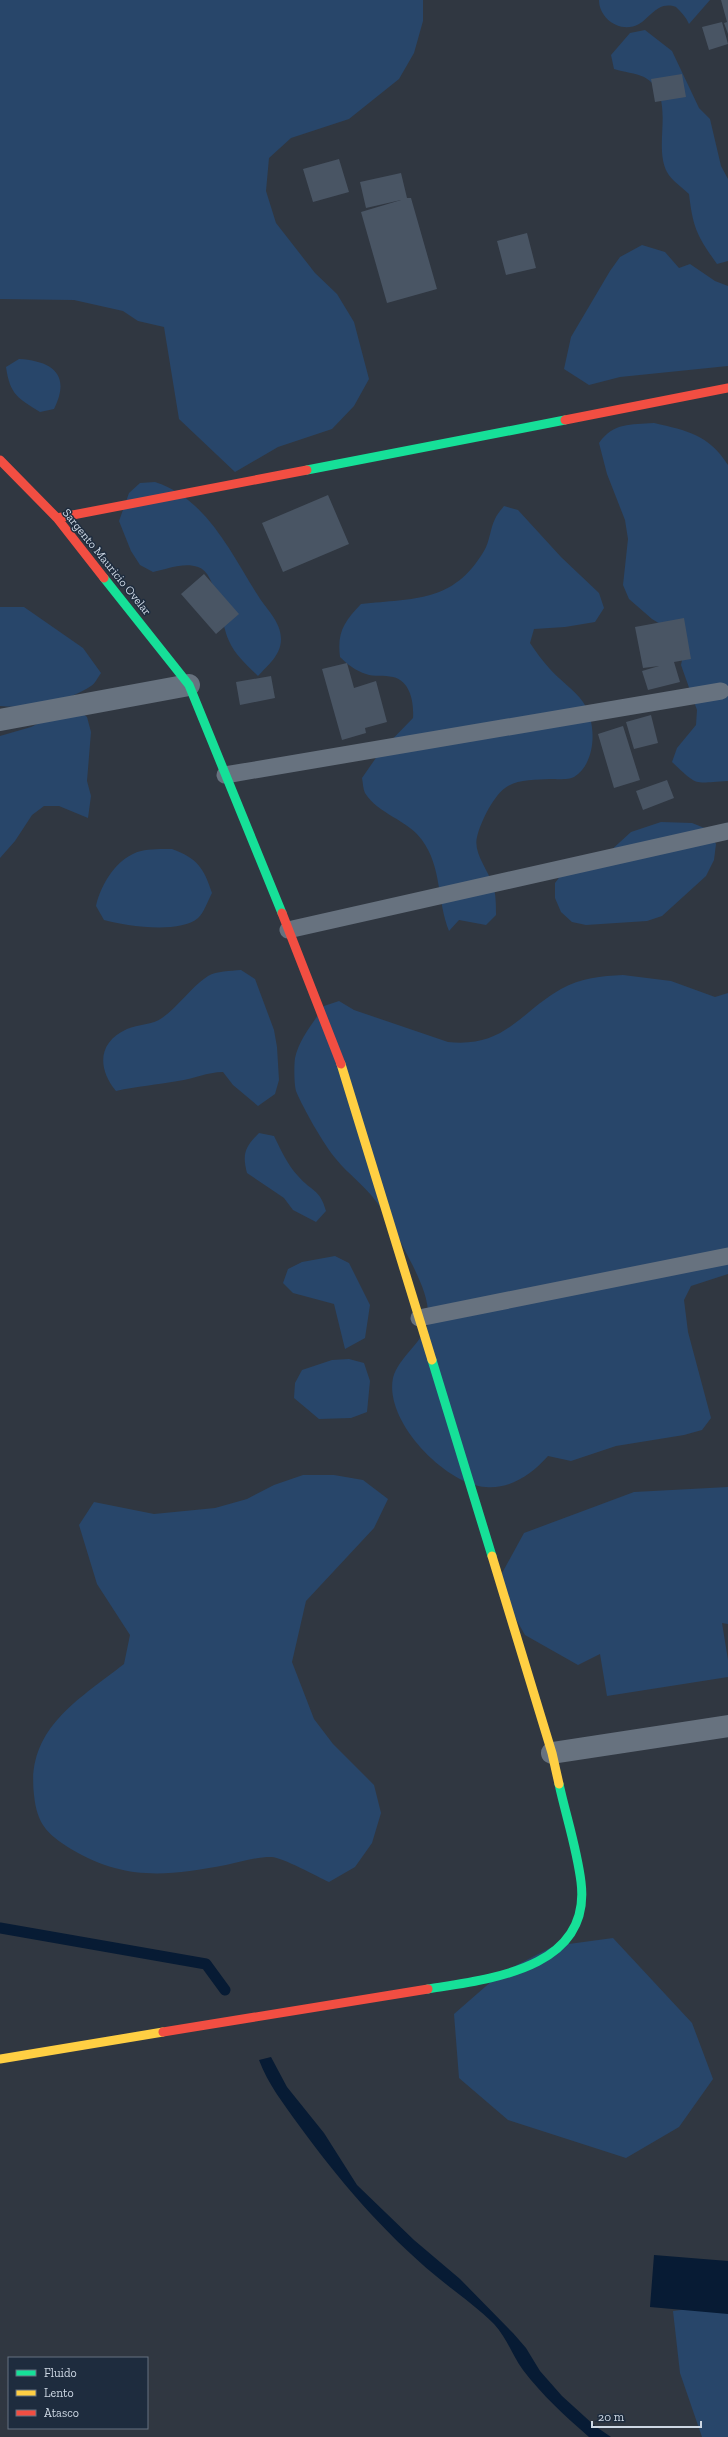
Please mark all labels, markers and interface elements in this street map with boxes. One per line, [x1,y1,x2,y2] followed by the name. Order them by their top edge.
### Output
[60,506,154,618] street label: Sargento Mauricio Ovelar
[8,2357,148,2429] legend
[44,2366,77,2380] text: Fluido
[44,2386,74,2400] text: Lento
[592,2403,701,2429] scale bar
[44,2406,79,2420] text: Atasco
[598,2410,625,2424] text: 20 m

